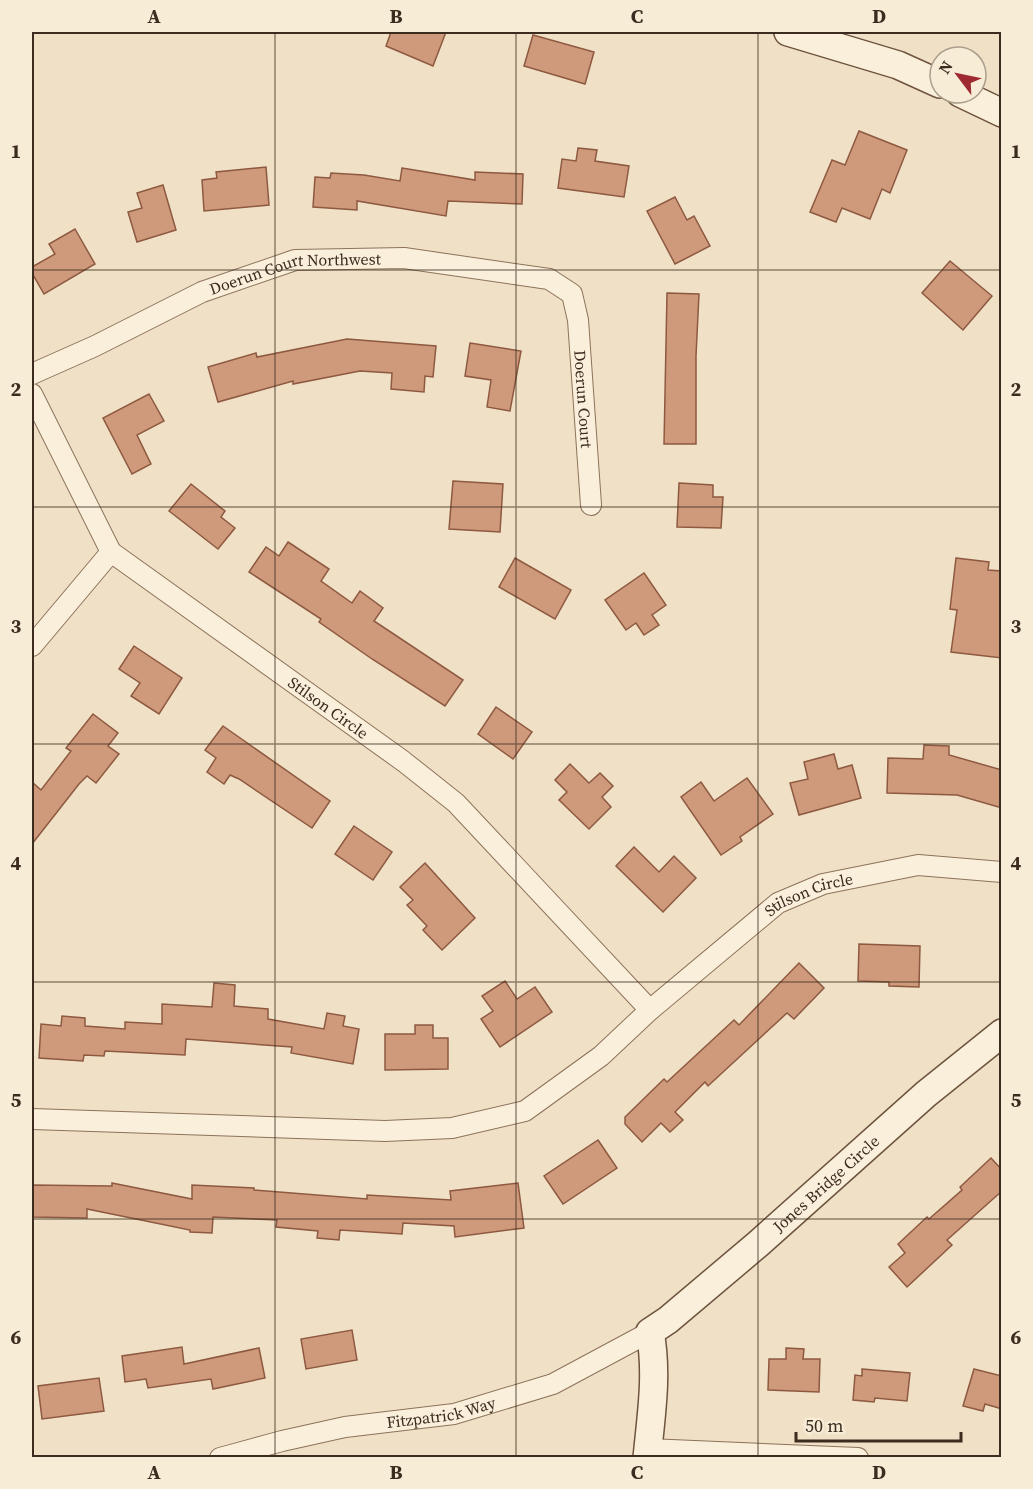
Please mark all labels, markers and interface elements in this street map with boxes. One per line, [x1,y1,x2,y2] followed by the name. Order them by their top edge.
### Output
[147,2,161,30] text: A
[389,2,403,30] text: B
[631,2,643,30] text: C
[872,2,886,30] text: D
[928,45,988,105] north arrow
[933,56,958,78] text: N
[11,137,21,165] text: 1
[1011,137,1021,165] text: 1
[206,247,382,300] street label: Doerun Court Northwest
[569,349,598,450] street label: Doerun Court
[11,375,22,403] text: 2
[1011,375,1022,403] text: 2
[11,612,22,640] text: 3
[1011,612,1022,640] text: 3
[284,671,373,744] street label: Stilson Circle
[11,849,22,877] text: 4
[1011,849,1022,877] text: 4
[759,867,855,921] street label: Stilson Circle
[11,1086,22,1114] text: 5
[1011,1086,1022,1114] text: 5
[767,1130,884,1237] street label: Jones Bridge Circle
[11,1323,22,1351] text: 6
[1011,1323,1022,1351] text: 6
[385,1391,499,1433] street label: Fitzpatrick Way
[796,1405,961,1443] scale bar
[805,1413,843,1438] text: 50 m
[147,1458,161,1486] text: A
[389,1458,403,1486] text: B
[631,1458,643,1486] text: C
[872,1458,886,1486] text: D

